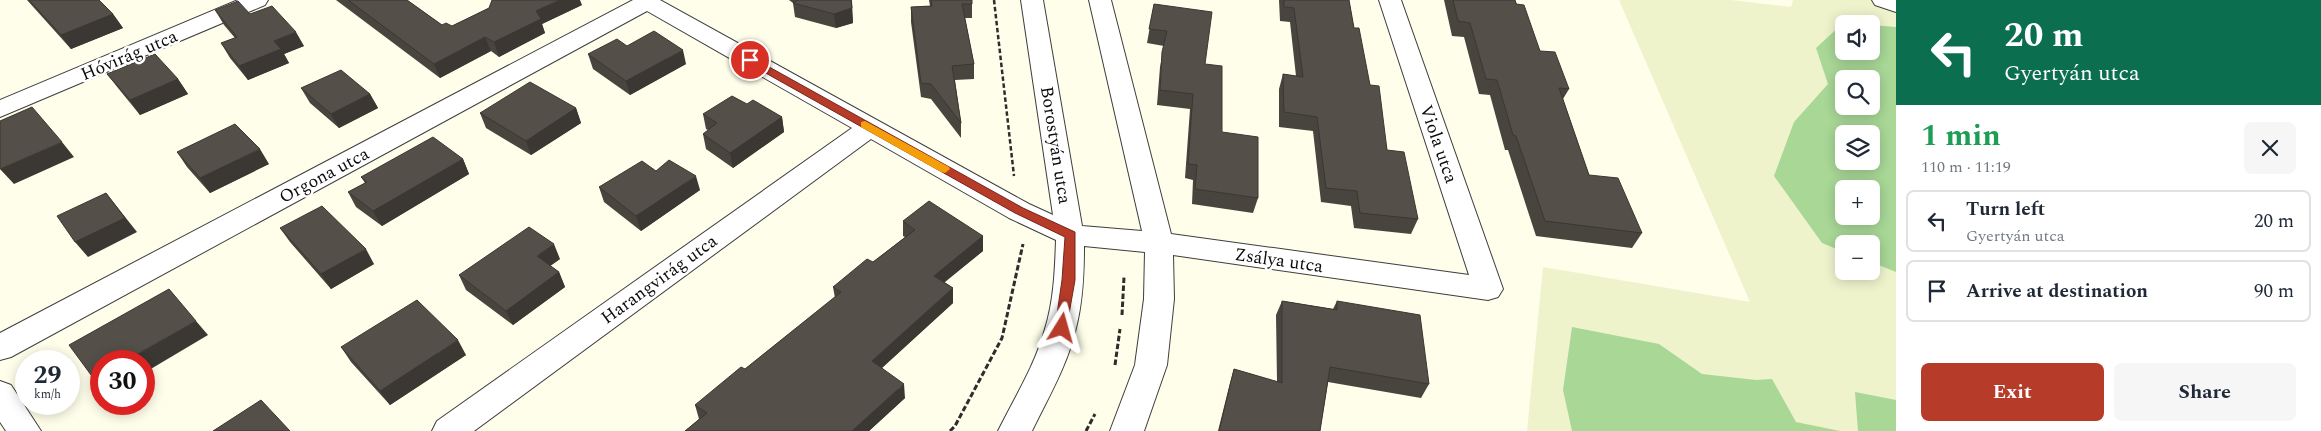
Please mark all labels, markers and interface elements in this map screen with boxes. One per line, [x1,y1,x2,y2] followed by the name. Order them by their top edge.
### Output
[2004,9,2084,62] text: 20 m
[1835,15,1880,280] map controls
[1835,15,1880,60] button: sound
[1921,20,1986,85] icon: left
[77,23,182,88] street label: Hóvirág utca
[729,39,771,81] pin
[736,46,764,74] icon: arrive
[2004,57,2140,90] text: Gyertyán utca
[1835,70,1880,115] button: search
[1033,84,1078,206] street label: Borostyán utca
[1413,101,1465,187] street label: Viola utca
[1921,113,2001,159] text: 1 min
[2244,122,2296,174] button: close
[1835,125,1880,170] button: layers
[274,140,374,211] street label: Orgona utca
[1921,155,2011,179] text: 110 m · 11:19
[1835,180,1880,225] button: +
[1966,195,2045,224] text: Turn left
[1923,207,1951,235] icon: left
[2254,207,2294,236] text: 20 m
[1966,224,2065,248] text: Gyertyán utca
[595,228,723,331] street label: Harangvirág utca
[1835,235,1880,280] button: −
[1233,241,1325,280] street label: Zsálya utca
[1923,277,1951,305] icon: arrive
[1966,277,2148,306] text: Arrive at destination
[2254,277,2294,306] text: 90 m
[1035,301,1087,353] position arrow
[90,350,155,415] speed limit sign: 30
[33,357,62,395] text: 29
[1921,363,2104,421] button: Exit
[2114,363,2296,421] button: Share
[34,385,61,404] text: km/h

